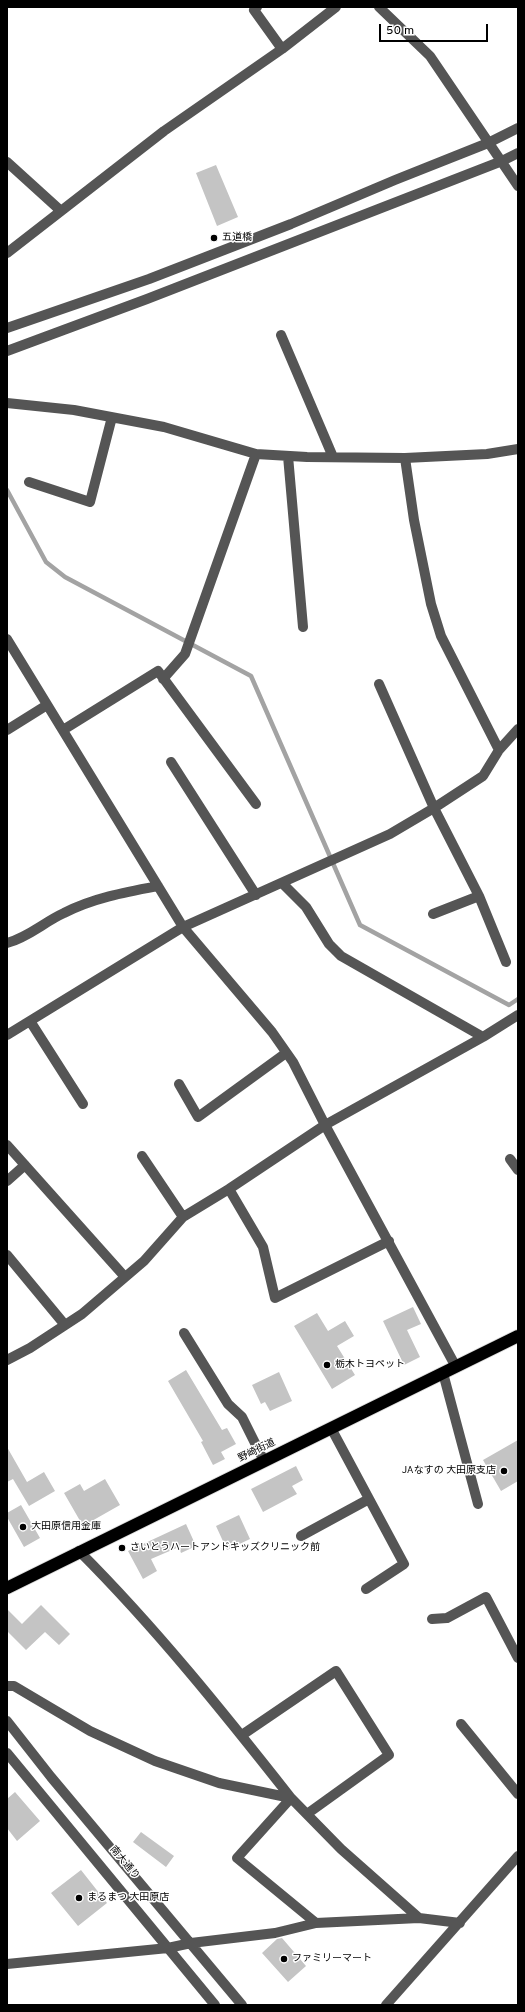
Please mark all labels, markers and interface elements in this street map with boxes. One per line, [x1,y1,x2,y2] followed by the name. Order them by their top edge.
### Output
[381,16,490,42] scale bar
[386,23,414,39] text: 50 m
[222,232,252,244] place label: 五道橋
[209,233,219,243] marker: 五道橋
[335,1359,405,1371] place label: 栃木トヨペット
[322,1360,332,1370] marker: 栃木トヨペット
[236,1437,278,1465] street label: 野崎街道
[402,1465,496,1477] place label: JAなすの 大田原支店
[499,1466,509,1476] marker: JAなすの 大田原支店
[31,1521,101,1533] place label: 大田原信用金庫
[18,1522,28,1532] marker: 大田原信用金庫
[130,1542,320,1554] place label: さいとうハートアンドキッズクリニック前
[117,1543,127,1553] marker: さいとうハートアンドキッズクリニック前
[107,1844,141,1882] street label: 南大通り
[87,1892,169,1904] place label: まるまつ 大田原店
[74,1893,84,1903] marker: まるまつ 大田原店
[292,1953,372,1965] place label: ファミリーマート
[279,1954,289,1964] marker: ファミリーマート

